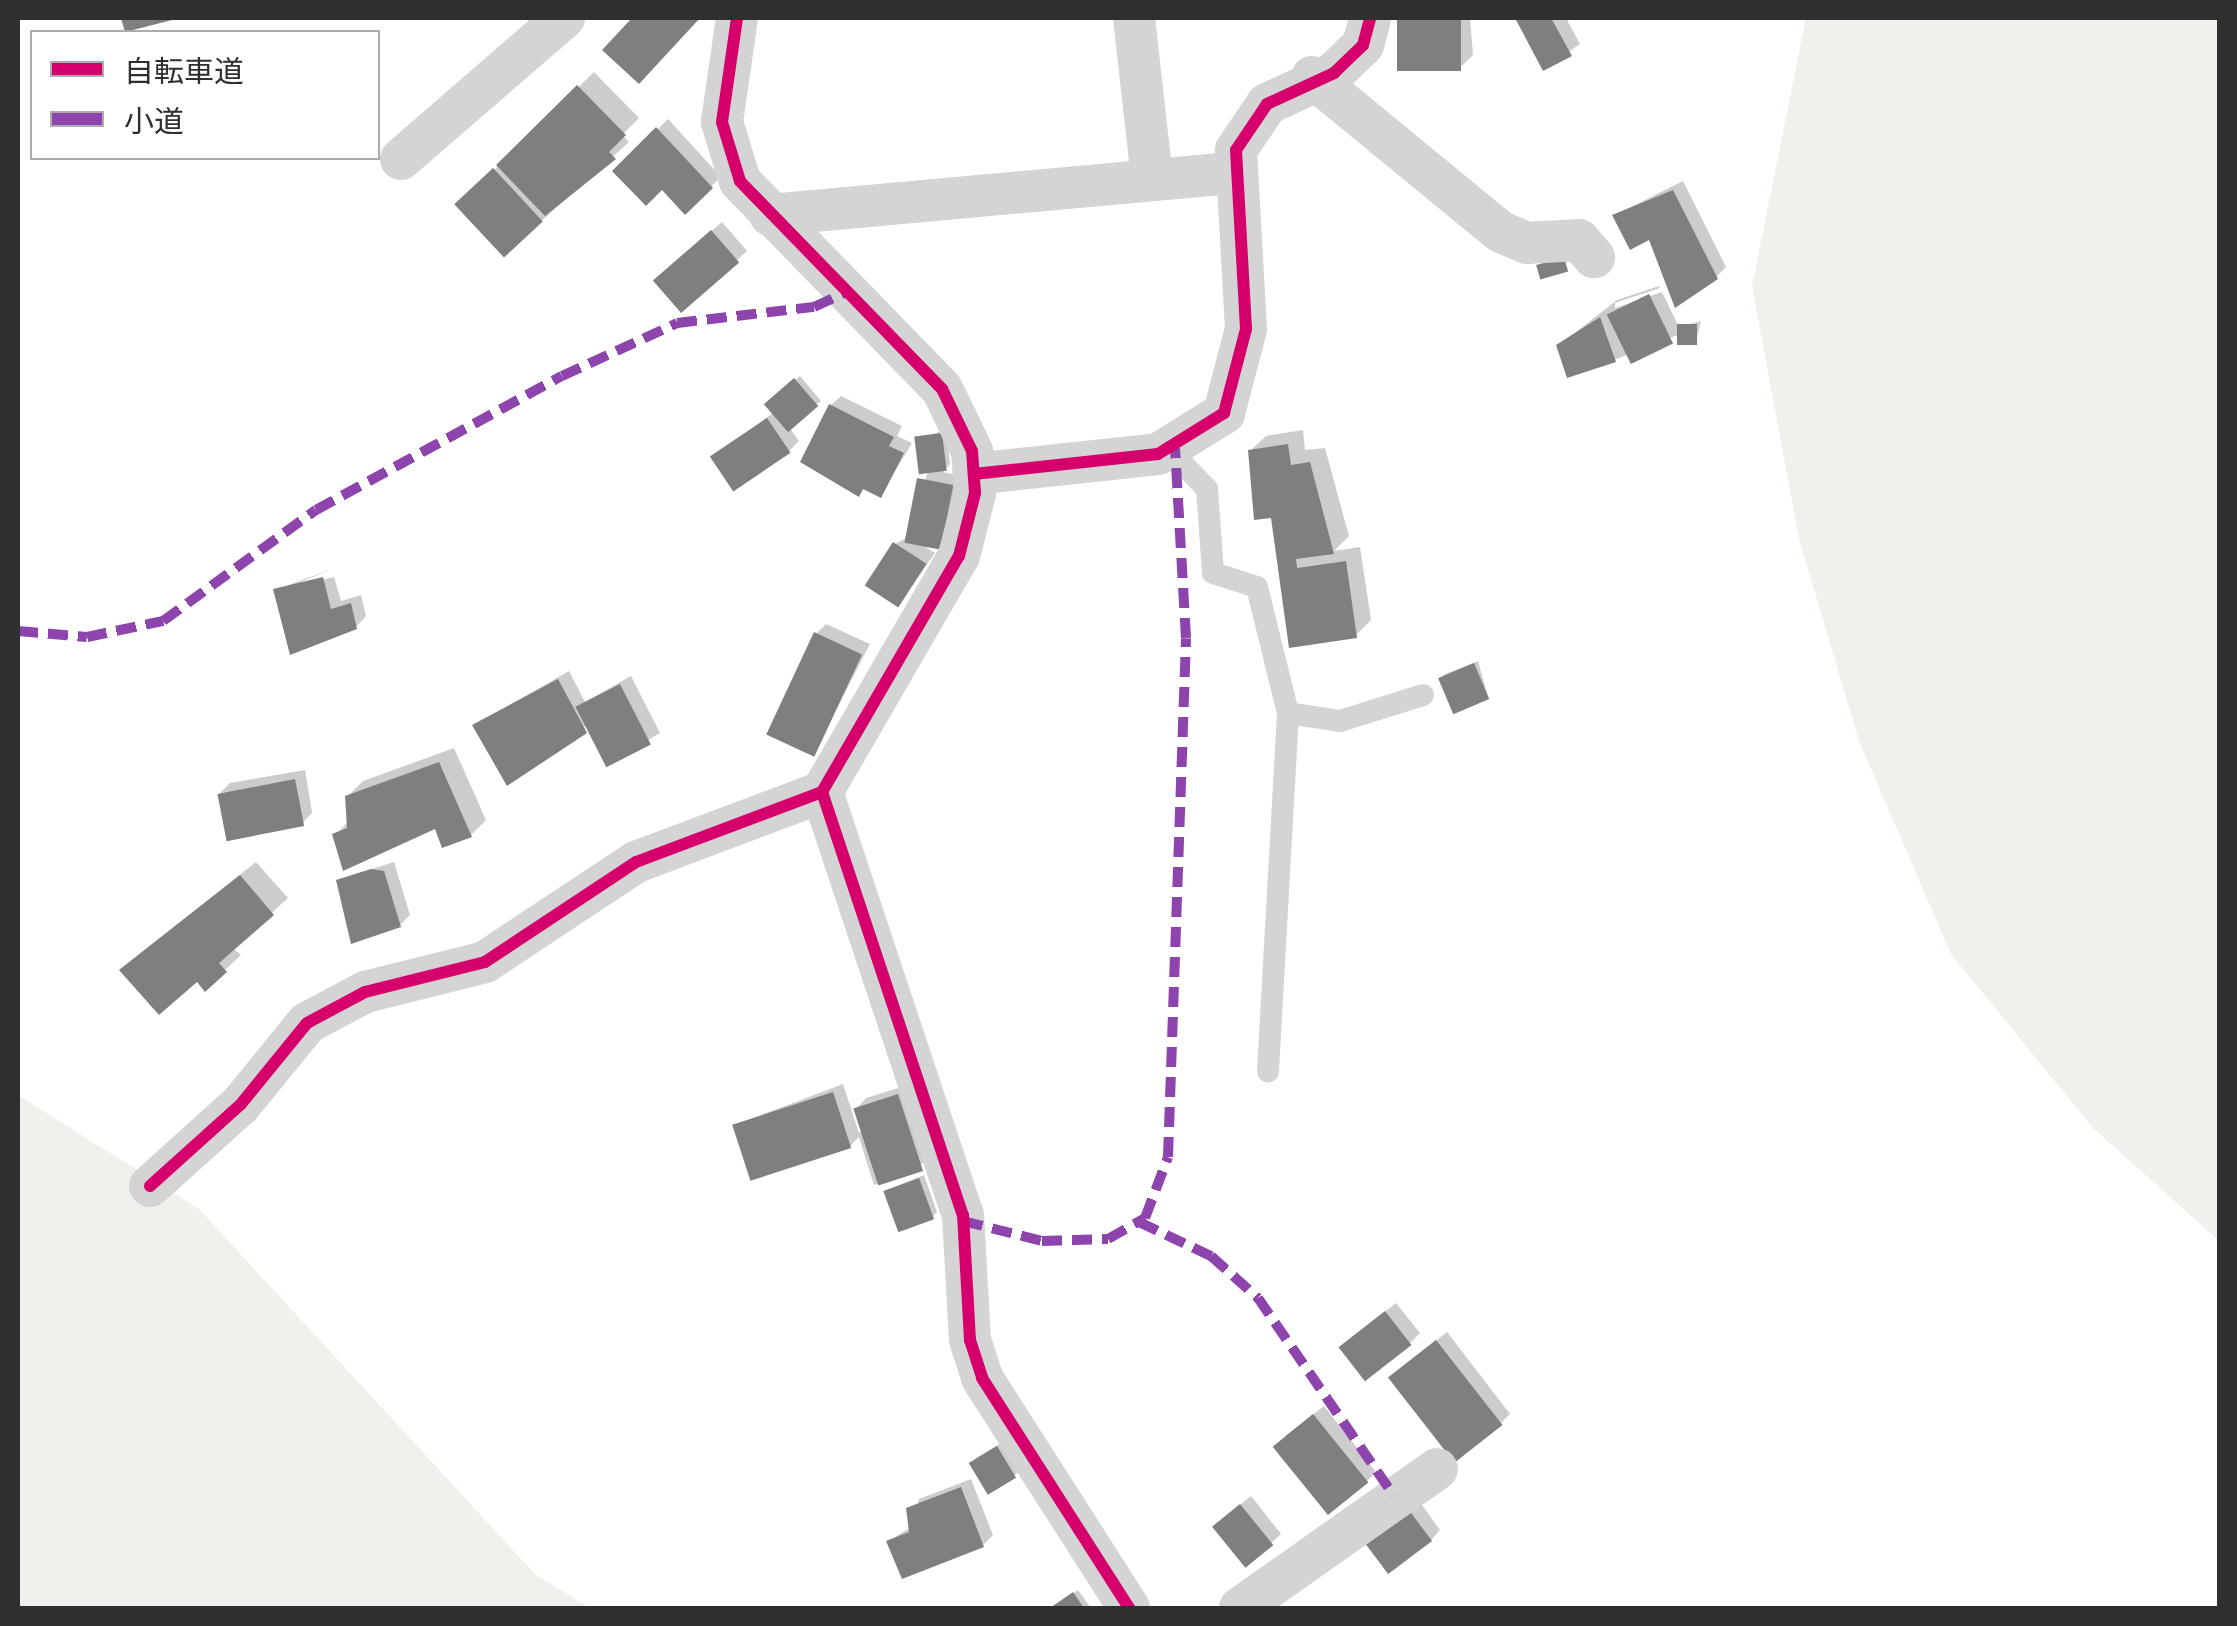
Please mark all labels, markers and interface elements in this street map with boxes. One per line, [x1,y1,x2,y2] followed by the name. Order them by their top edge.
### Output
[30,30,380,160] legend
[124,52,244,88] text: 自転車道
[124,102,184,138] text: 小道

